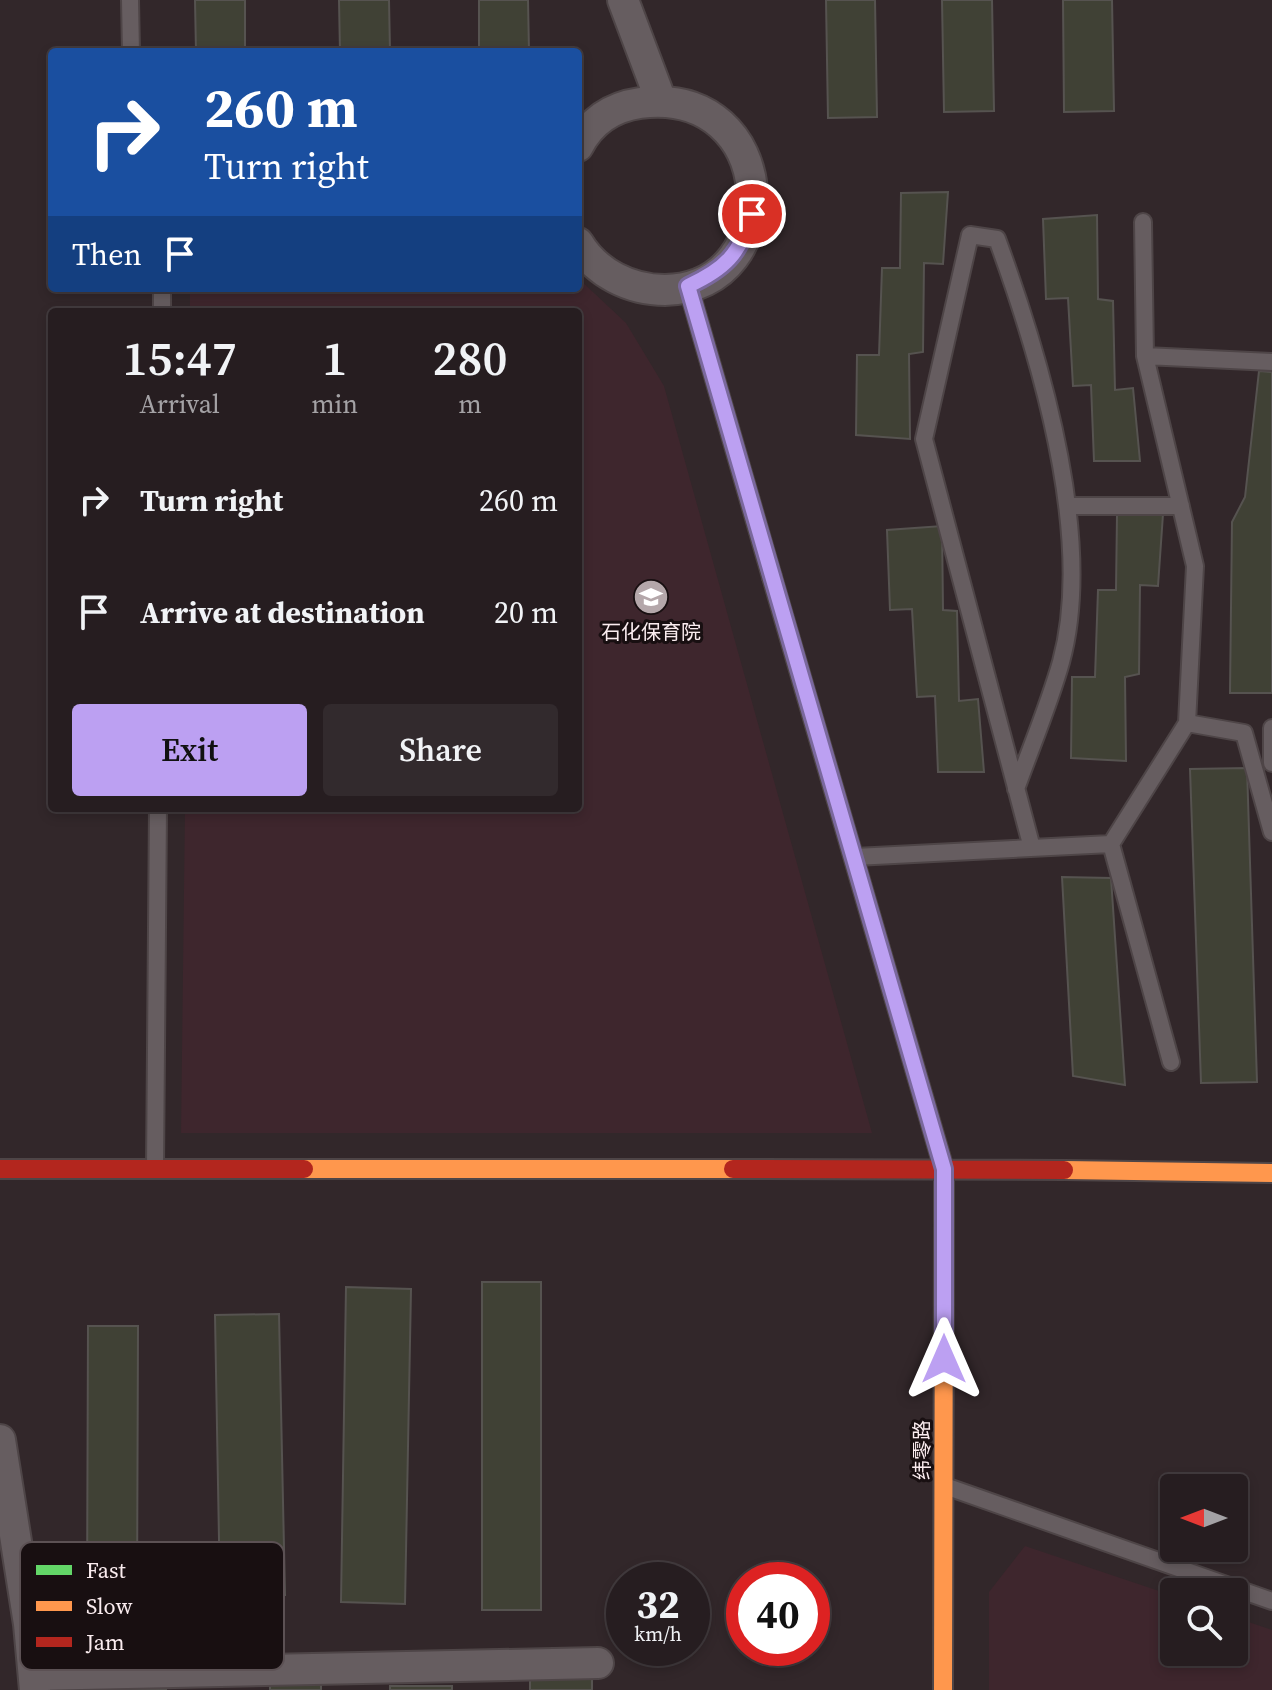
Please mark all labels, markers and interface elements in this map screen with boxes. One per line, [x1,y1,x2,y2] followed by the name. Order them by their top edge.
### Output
[204,69,358,146] text: 260 m
[72,80,176,184] icon: right
[204,142,369,191] text: Turn right
[718,180,786,248] pin
[730,192,774,236] icon: arrive
[158,232,202,276] icon: arrive
[72,234,142,275] text: Then
[122,325,237,391] text: 15:47
[322,325,347,391] text: 1
[433,325,507,391] text: 280
[139,386,220,422] text: Arrival
[311,386,358,422] text: min
[458,386,482,422] text: m
[72,478,116,522] icon: right
[140,480,283,521] text: Turn right
[479,480,558,521] text: 260 m
[632,578,670,616] school or university icon: 石化保育院
[72,590,116,634] icon: arrive
[140,592,425,633] text: Arrive at destination
[494,592,558,633] text: 20 m
[601,618,701,646] place label: 石化保育院
[72,704,307,796] button: Exit
[323,704,558,796] button: Share
[902,1317,986,1401] position arrow
[908,1420,936,1480] street label: 纬零路
[1160,1474,1248,1562] north arrow
[1160,1474,1248,1666] map controls
[20,1542,284,1670] legend
[86,1555,127,1585] text: Fast
[726,1562,830,1666] speed limit sign: 40
[636,1577,680,1631] text: 32
[1160,1578,1248,1666] button: search
[86,1591,133,1621] text: Slow
[634,1620,682,1648] text: km/h
[85,1627,125,1657] text: Jam

